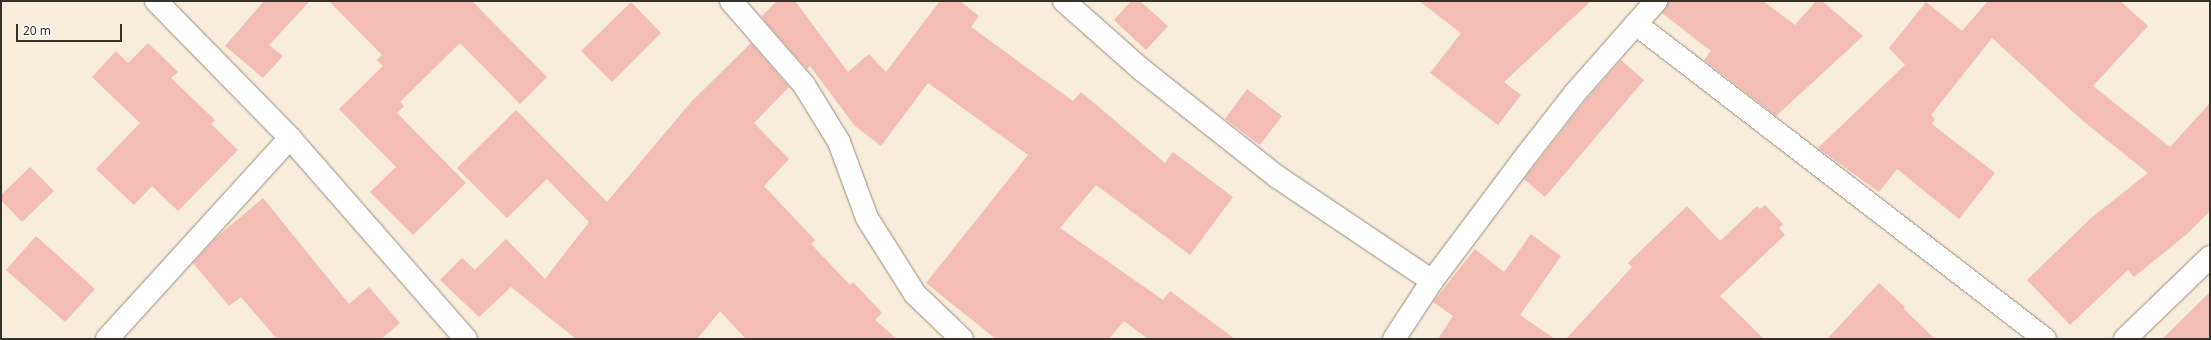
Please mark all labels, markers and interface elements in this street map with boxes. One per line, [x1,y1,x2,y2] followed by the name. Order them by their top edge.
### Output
[18,16,124,42] scale bar
[23,22,51,39] text: 20 m

